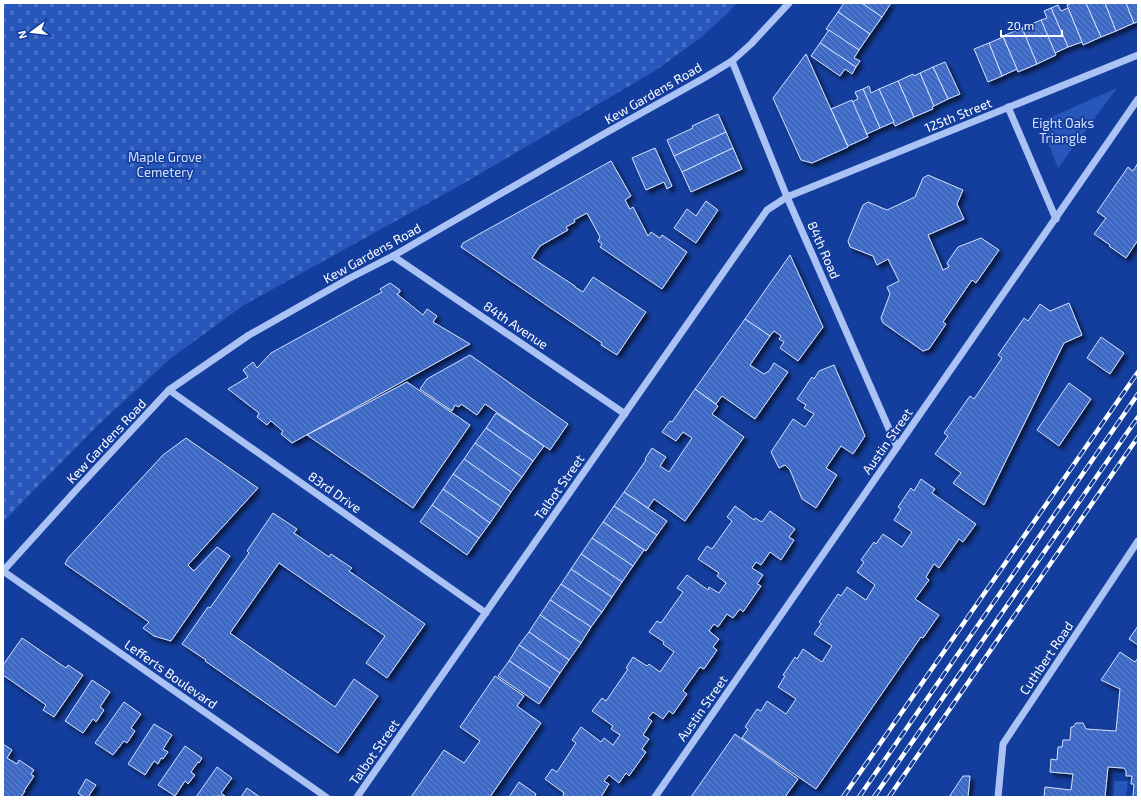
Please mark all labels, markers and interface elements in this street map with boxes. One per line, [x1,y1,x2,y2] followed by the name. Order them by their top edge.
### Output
[12,12,52,52] north arrow
[1001,12,1062,38] scale bar
[1007,18,1034,32] text: 20 m
[15,29,29,40] text: N
[602,59,704,127] street label: Kew Gardens Road
[922,94,994,136] street label: 125th Street
[1032,115,1094,146] park label: Eight Oaks Triangle
[128,149,202,180] park label: Maple Grove Cemetery
[320,219,424,287] street label: Kew Gardens Road
[804,219,844,281] street label: 84th Road
[481,298,551,352] street label: 84th Avenue
[63,395,149,487] street label: Kew Gardens Road
[858,405,916,477] street label: Austin Street
[531,451,587,523] street label: Talbot Street
[305,468,365,516] street label: 83rd Drive
[1016,618,1076,698] street label: Cuthbert Road
[122,636,220,712] street label: Lefferts Boulevard
[673,672,731,744] street label: Austin Street
[346,716,402,788] street label: Talbot Street

